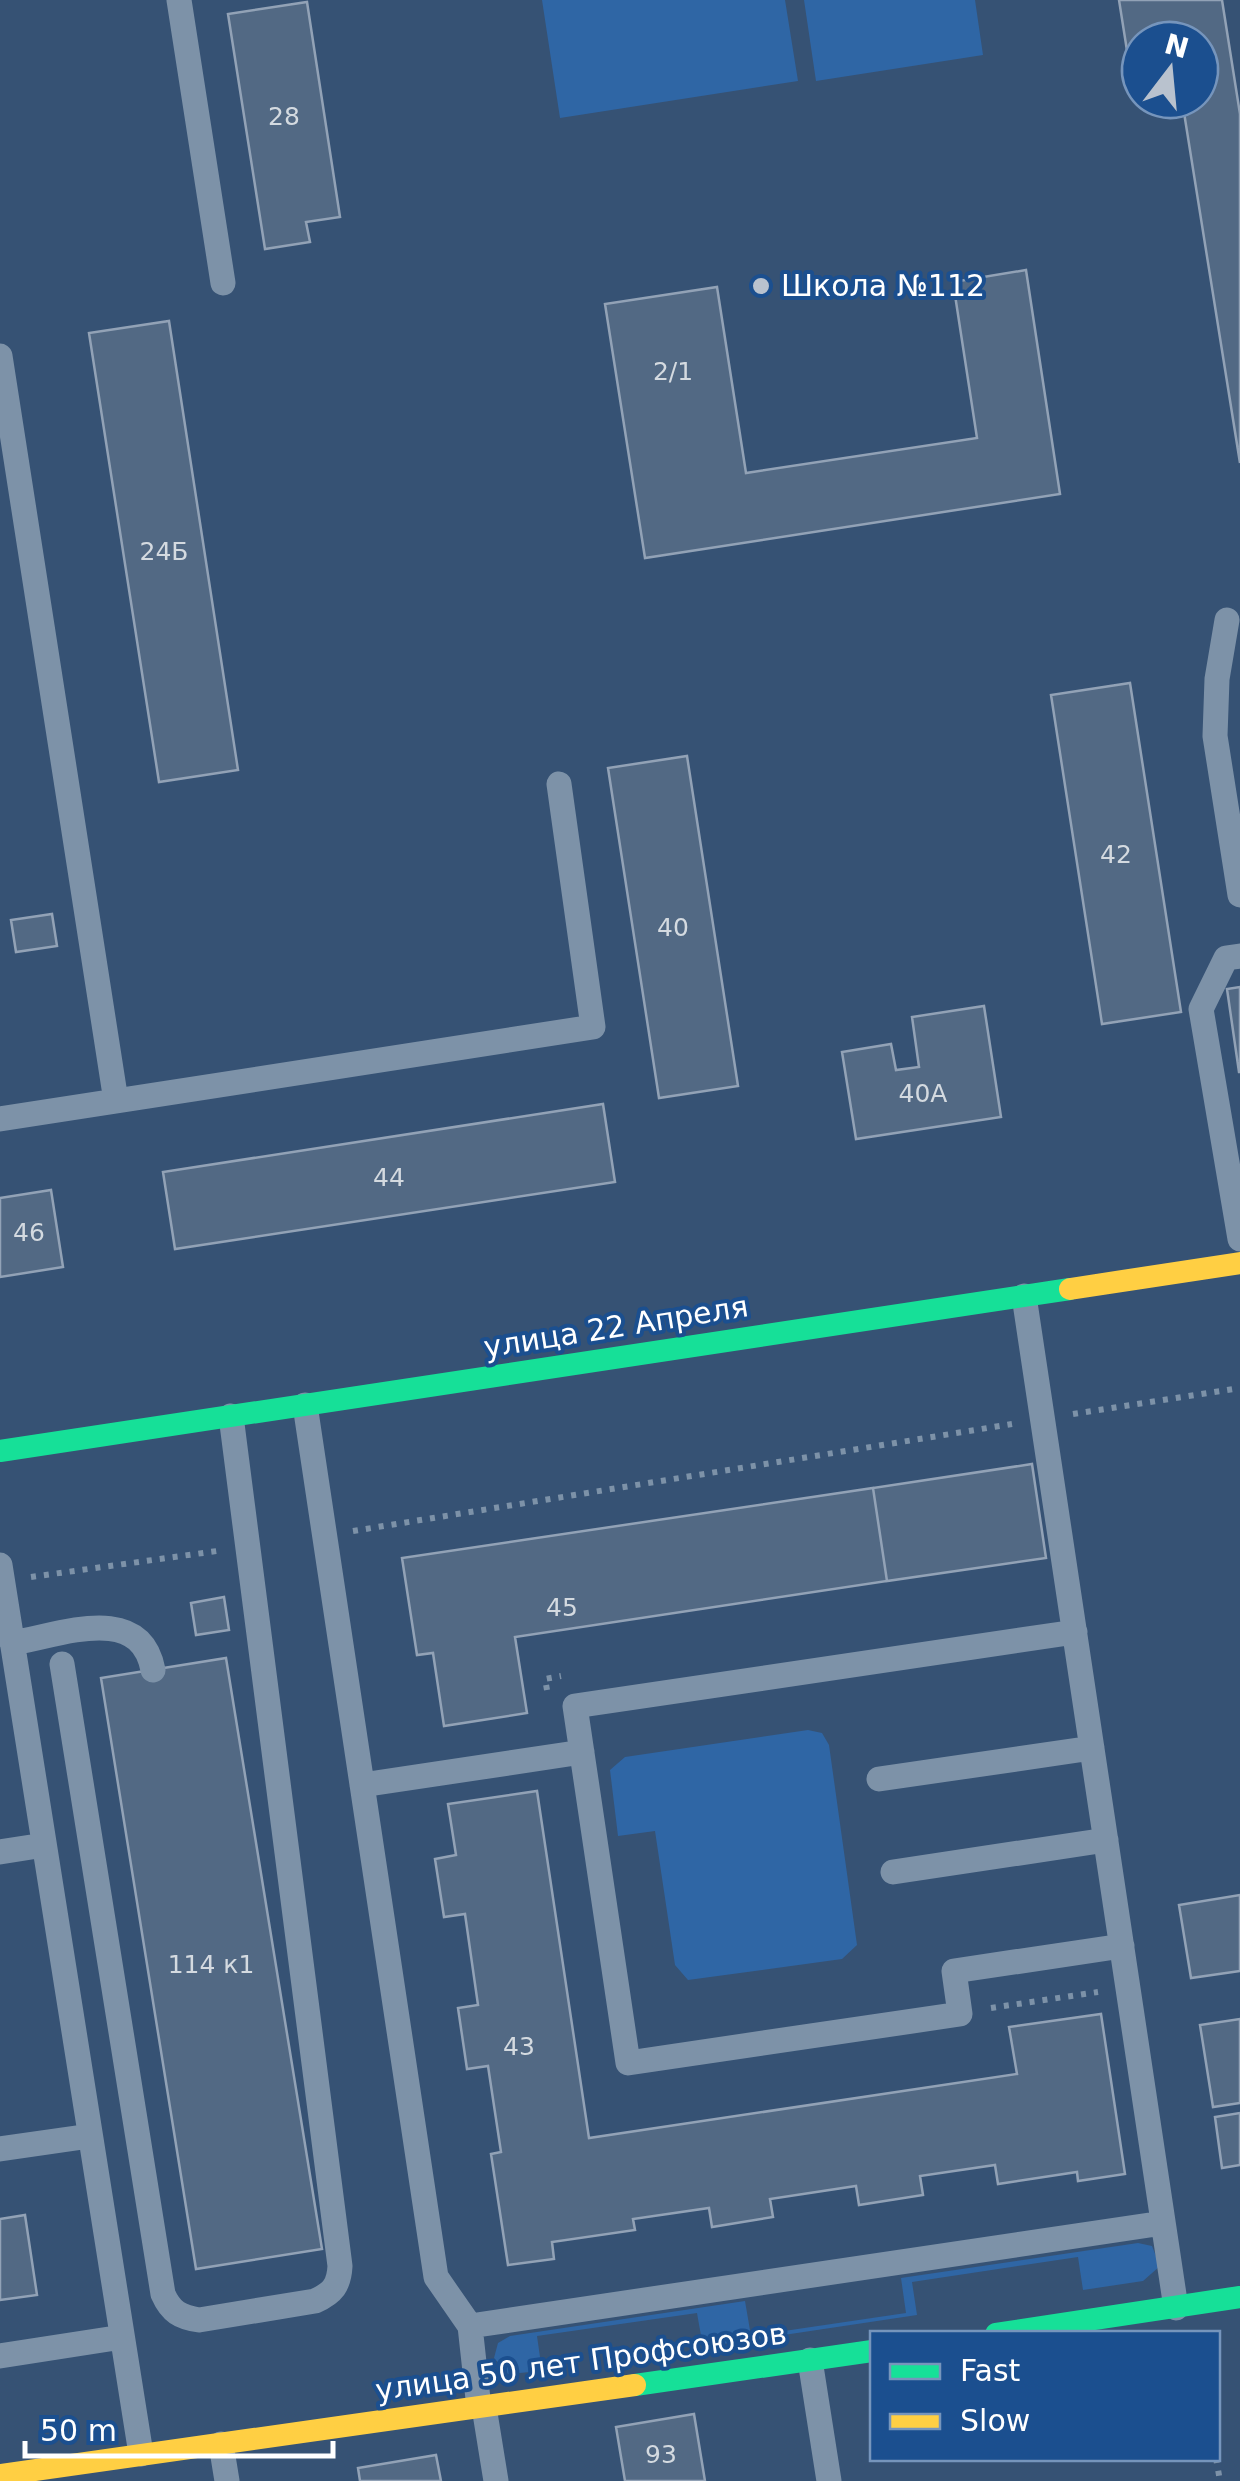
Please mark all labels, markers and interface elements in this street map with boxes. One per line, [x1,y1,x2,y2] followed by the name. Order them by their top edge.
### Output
[1120,20,1220,120] north arrow
[1161,27,1193,66] text: N
[268,102,300,131] house number: 28
[781,268,985,303] place label: Школа №112
[750,275,772,297] marker: Школа №112
[653,357,693,386] house number: 2/1
[140,537,188,566] house number: 24Б
[1100,840,1132,869] house number: 42
[657,913,689,942] house number: 40
[899,1079,947,1108] house number: 40А
[373,1163,405,1192] house number: 44
[13,1218,45,1247] house number: 46
[481,1288,751,1365] street label: улица 22 Апреля
[546,1593,578,1622] house number: 45
[168,1950,254,1979] house number: 114 к1
[503,2032,535,2061] house number: 43
[373,2315,789,2408] street label: улица 50 лет Профсоюзов
[870,2331,1220,2461] legend
[960,2353,1021,2388] text: Fast
[25,2396,332,2458] scale bar
[960,2403,1030,2438] text: Slow
[40,2413,117,2448] text: 50 m
[645,2440,677,2469] house number: 93

